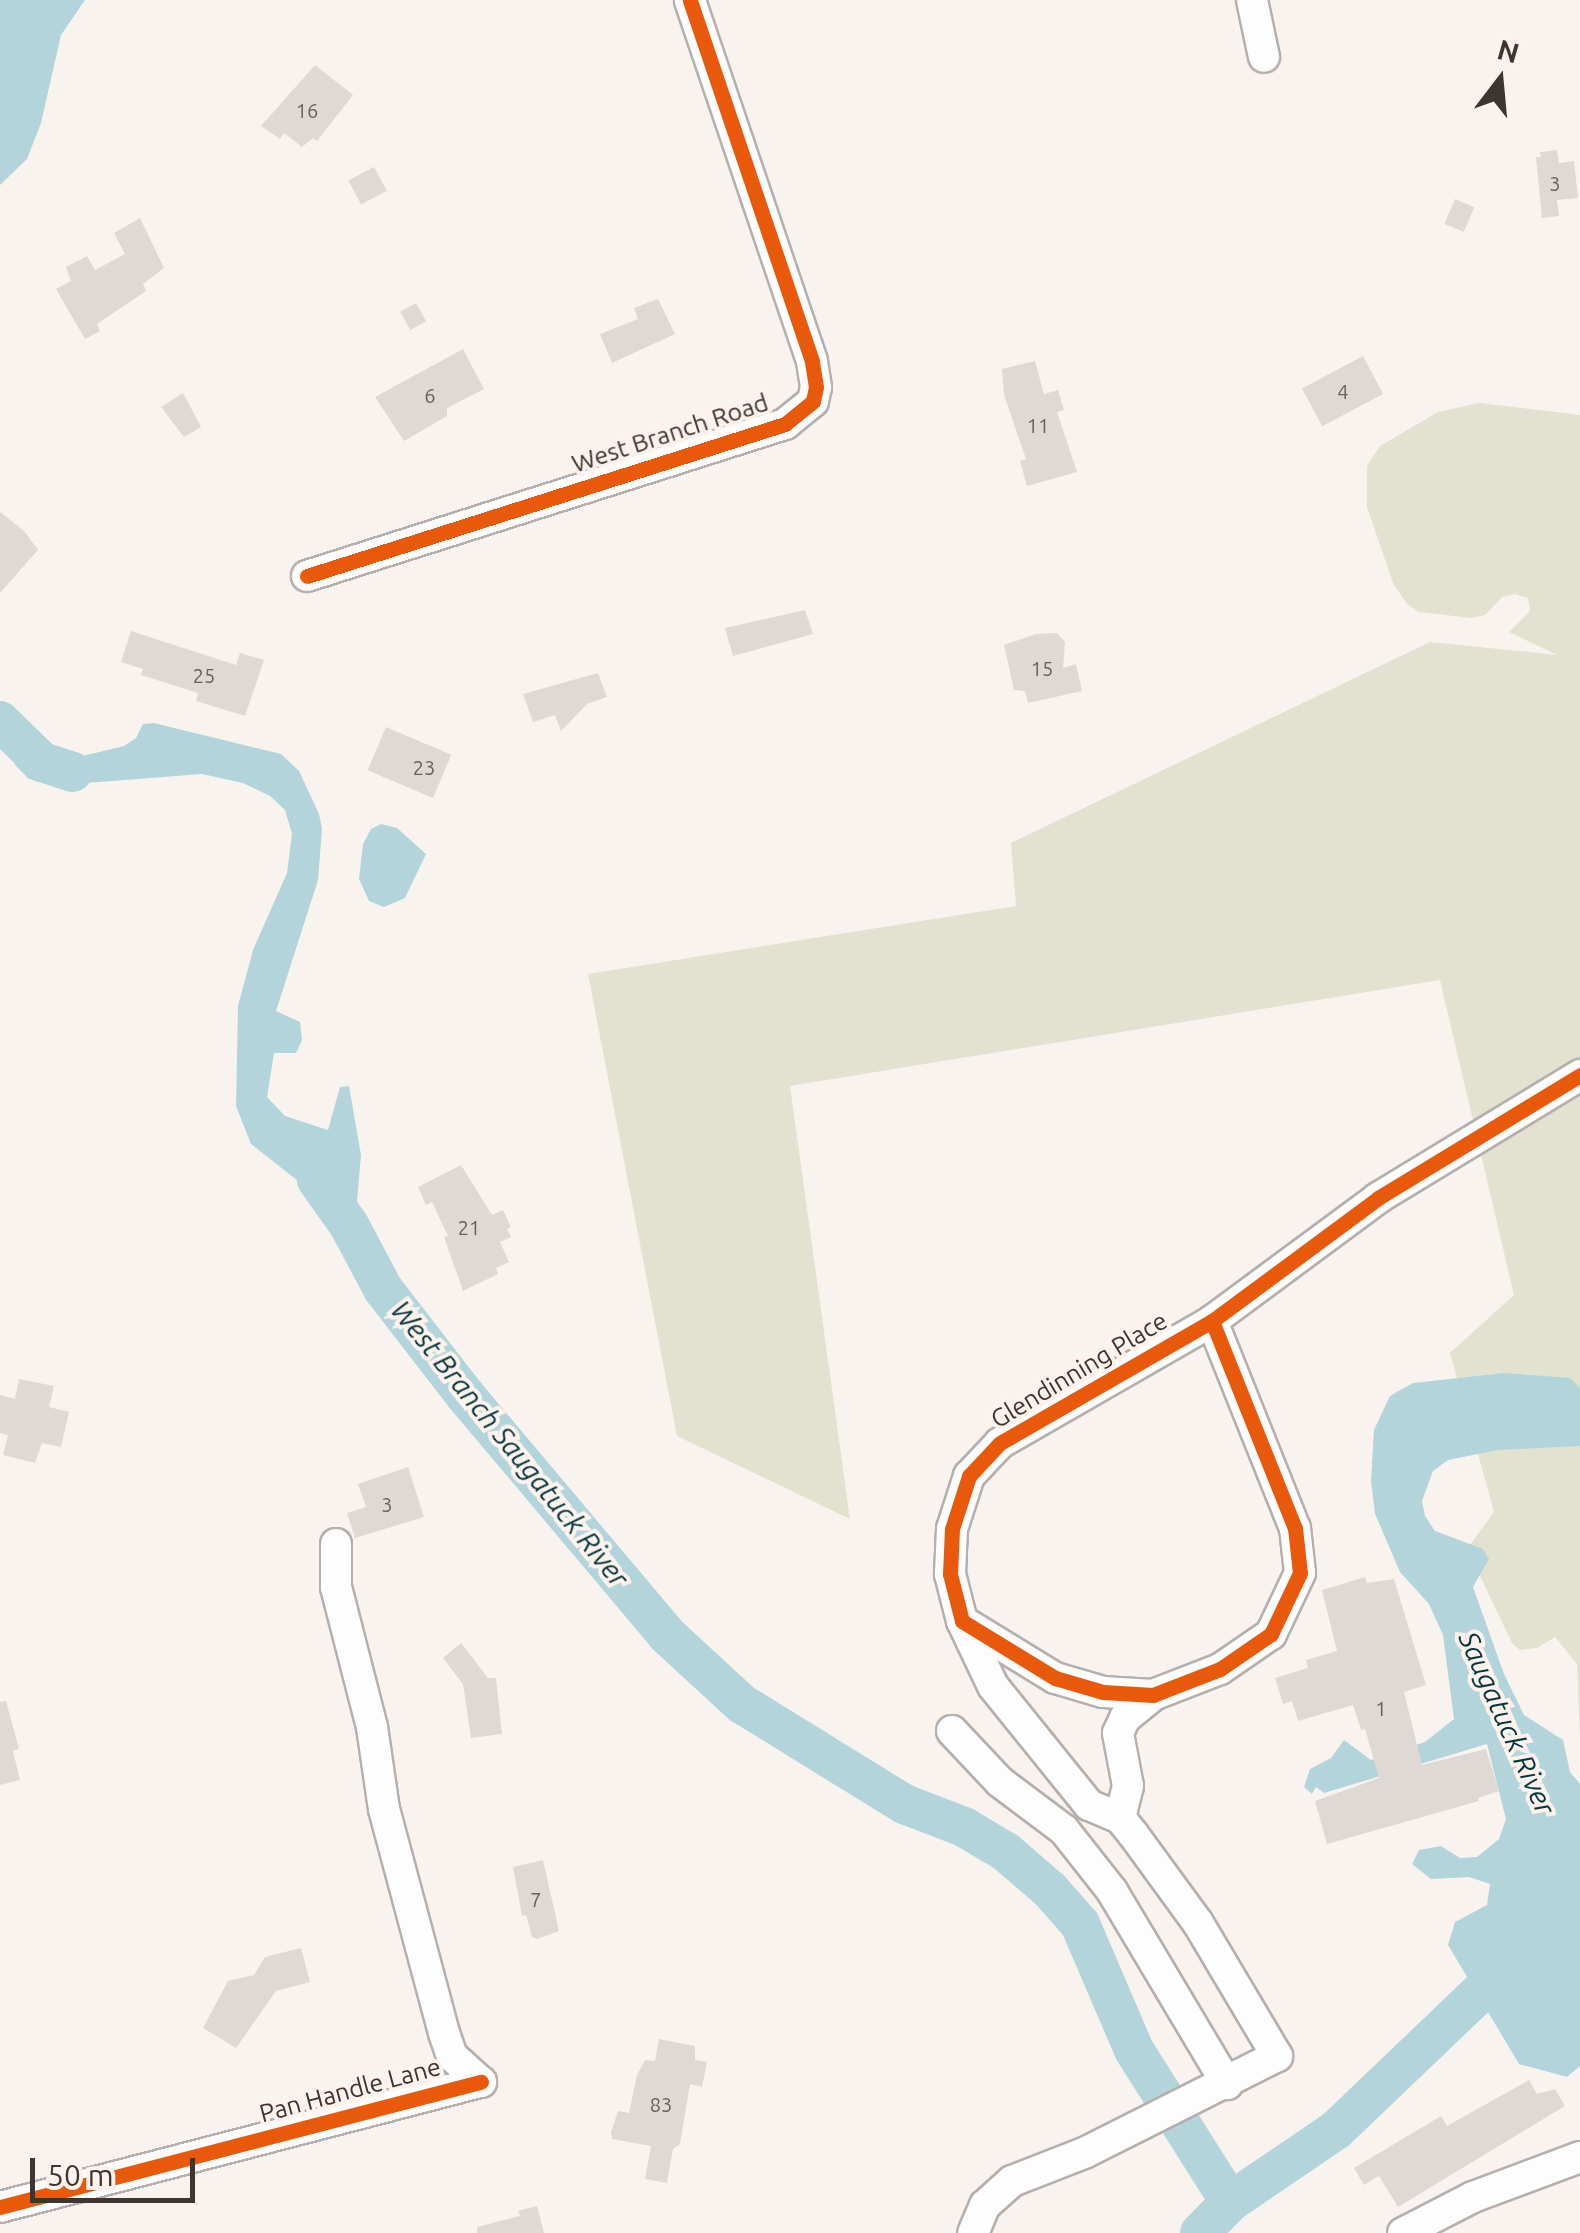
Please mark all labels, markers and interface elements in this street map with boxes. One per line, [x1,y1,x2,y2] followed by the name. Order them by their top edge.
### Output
[1450,30,1550,130] north arrow
[1494,33,1523,68] text: N
[296,98,318,122] house number: 16
[1549,171,1561,195] house number: 3
[1337,379,1349,403] house number: 4
[424,383,436,407] house number: 6
[568,387,772,479] street label: West Branch Road
[1027,413,1049,437] house number: 11
[1031,656,1053,680] house number: 15
[193,663,215,687] house number: 25
[413,755,435,779] house number: 23
[458,1215,480,1239] house number: 21
[384,1294,636,1594] water label: West Branch Saugatuck River
[985,1305,1173,1435] street label: Glendinning Place
[381,1492,393,1516] house number: 3
[1452,1626,1562,1820] water label: Saugatuck River
[1375,1696,1387,1720] house number: 1
[530,1887,542,1911] house number: 7
[256,2051,444,2129] street label: Pan Handle Lane
[650,2092,672,2116] house number: 83
[35,2138,200,2200] scale bar
[47,2158,114,2192] text: 50 m

